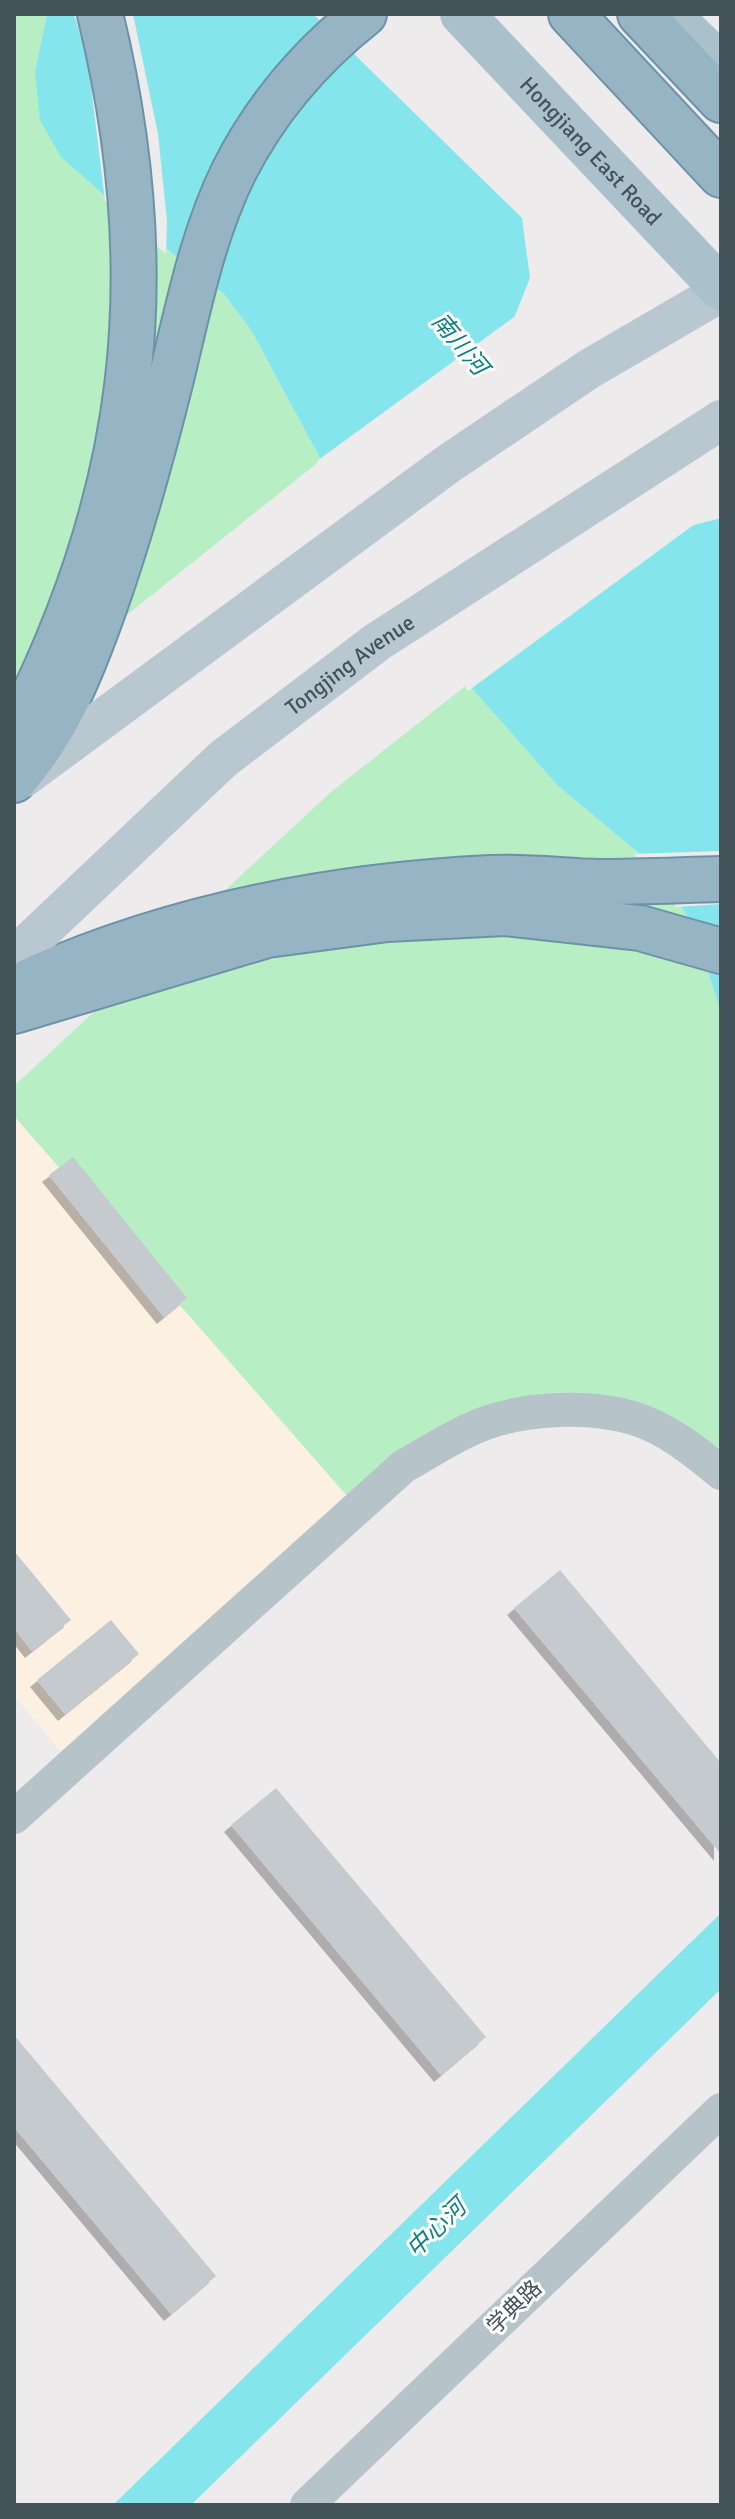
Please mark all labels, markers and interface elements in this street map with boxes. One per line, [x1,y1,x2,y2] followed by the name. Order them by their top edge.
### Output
[515,71,668,231] street label: Hongjiang East Road
[425,307,497,384] water label: 南川河
[280,608,419,721] street label: Tongjing Avenue
[400,2189,475,2264] water label: 中心河
[481,2274,547,2340] street label: 学典路

